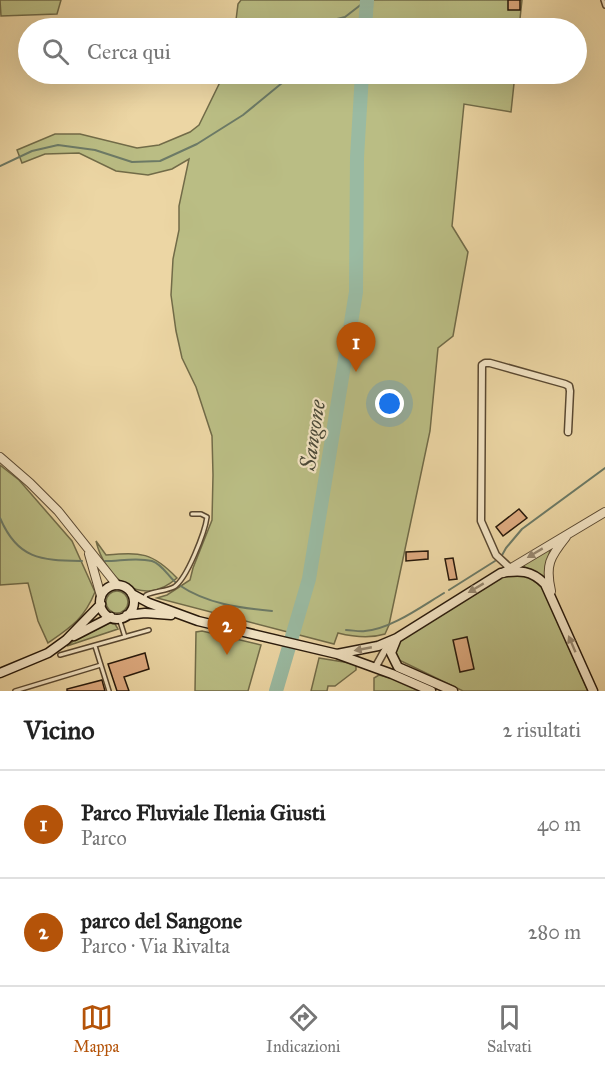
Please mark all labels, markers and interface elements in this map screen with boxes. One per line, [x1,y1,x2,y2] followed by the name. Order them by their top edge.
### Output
[18,18,587,84] search box
[39,35,72,68] icon: search
[87,38,171,65] text: Cerca qui
[336,322,376,372] pin: 1
[375,389,404,418] your location
[294,397,331,473] water label: Sangone
[527,548,543,559] one-way arrow
[468,583,484,594] one-way arrow
[208,606,246,655] pin: 2
[567,634,577,652] one-way arrow
[354,645,373,654] one-way arrow
[24,714,95,746] text: Vicino
[502,718,581,742] text: 2 risultati
[81,799,326,826] text: Parco Fluviale Ilenia Giusti
[40,812,47,836] text: 1
[537,812,581,836] text: 40 m
[81,826,127,850] text: Parco
[81,907,242,934] text: parco del Sangone
[39,920,48,944] text: 2
[528,920,581,944] text: 280 m
[81,934,230,958] text: Parco · Via Rivalta
[73,1001,119,1056] tab: Mappa
[266,1001,340,1056] tab: Indicazioni
[487,1001,532,1056] tab: Salvati

